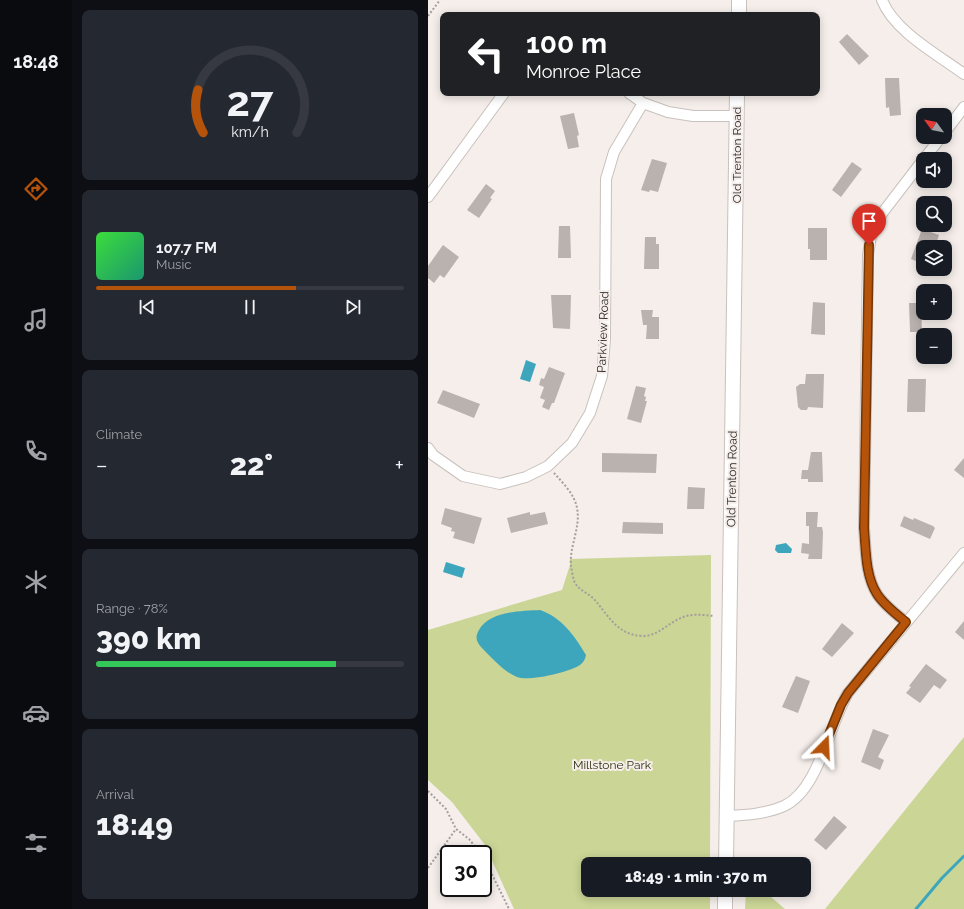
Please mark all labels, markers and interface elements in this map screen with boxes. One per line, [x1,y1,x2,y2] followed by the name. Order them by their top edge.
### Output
[526,27,607,60] text: 100 m
[460,28,512,80] icon: left
[13,51,59,72] text: 18:48
[526,61,641,82] text: Monroe Place
[227,77,274,126] text: 27
[730,107,744,203] street label: Old Trenton Road
[916,108,952,144] north arrow
[916,108,952,364] map controls
[231,123,269,139] text: km/h
[916,152,952,188] button: sound
[22,175,50,203] icon: directions
[916,196,952,232] button: search
[852,204,886,245] pin
[858,210,880,232] icon: arrive
[156,239,217,257] text: 107.7 FM
[916,240,952,276] button: layers
[156,257,191,272] text: Music
[916,284,952,320] button: +
[595,291,611,373] street label: Parkview Road
[136,296,158,318] icon: previous
[239,296,261,318] icon: pause
[342,296,364,318] icon: next
[22,306,50,334] icon: music
[916,328,952,364] button: −
[96,427,142,442] text: Climate
[724,431,740,527] street label: Old Trenton Road
[22,437,50,465] icon: phone
[230,447,273,482] text: 22°
[96,452,108,478] text: −
[395,452,404,478] text: +
[22,568,50,596] icon: climate
[96,601,168,616] text: Range · 78%
[96,621,201,656] text: 390 km
[22,699,50,727] icon: car
[803,726,845,768] position arrow
[573,758,652,772] park label: Millstone Park
[96,787,134,802] text: Arrival
[96,807,173,842] text: 18:49
[22,829,50,857] icon: filters
[440,845,492,897] speed limit sign: 30
[625,868,767,886] text: 18:49 · 1 min · 370 m

